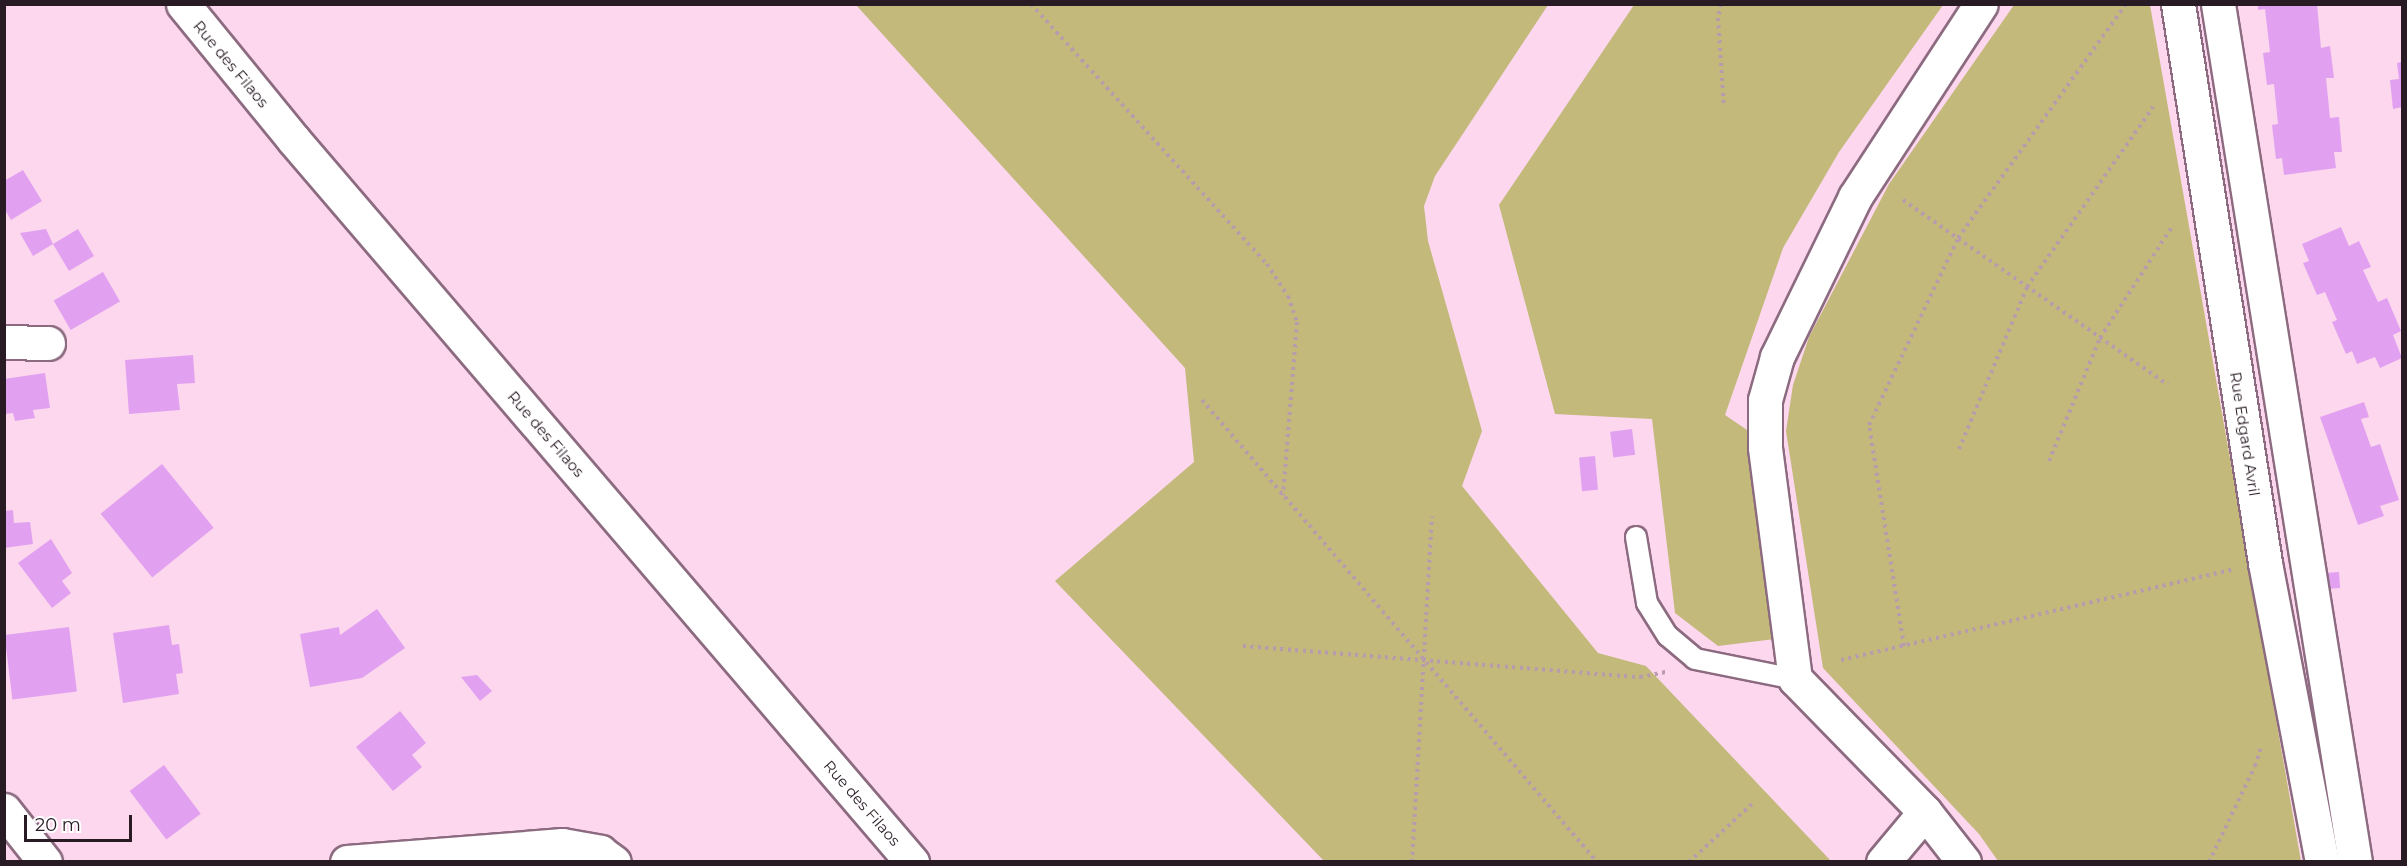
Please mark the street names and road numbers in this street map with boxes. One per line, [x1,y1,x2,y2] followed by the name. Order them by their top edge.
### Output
[190,17,272,111] street label: Rue des Filaos
[2226,371,2264,497] street label: Rue Edgard Avril
[504,388,588,480] street label: Rue des Filaos
[820,757,904,849] street label: Rue des Filaos

